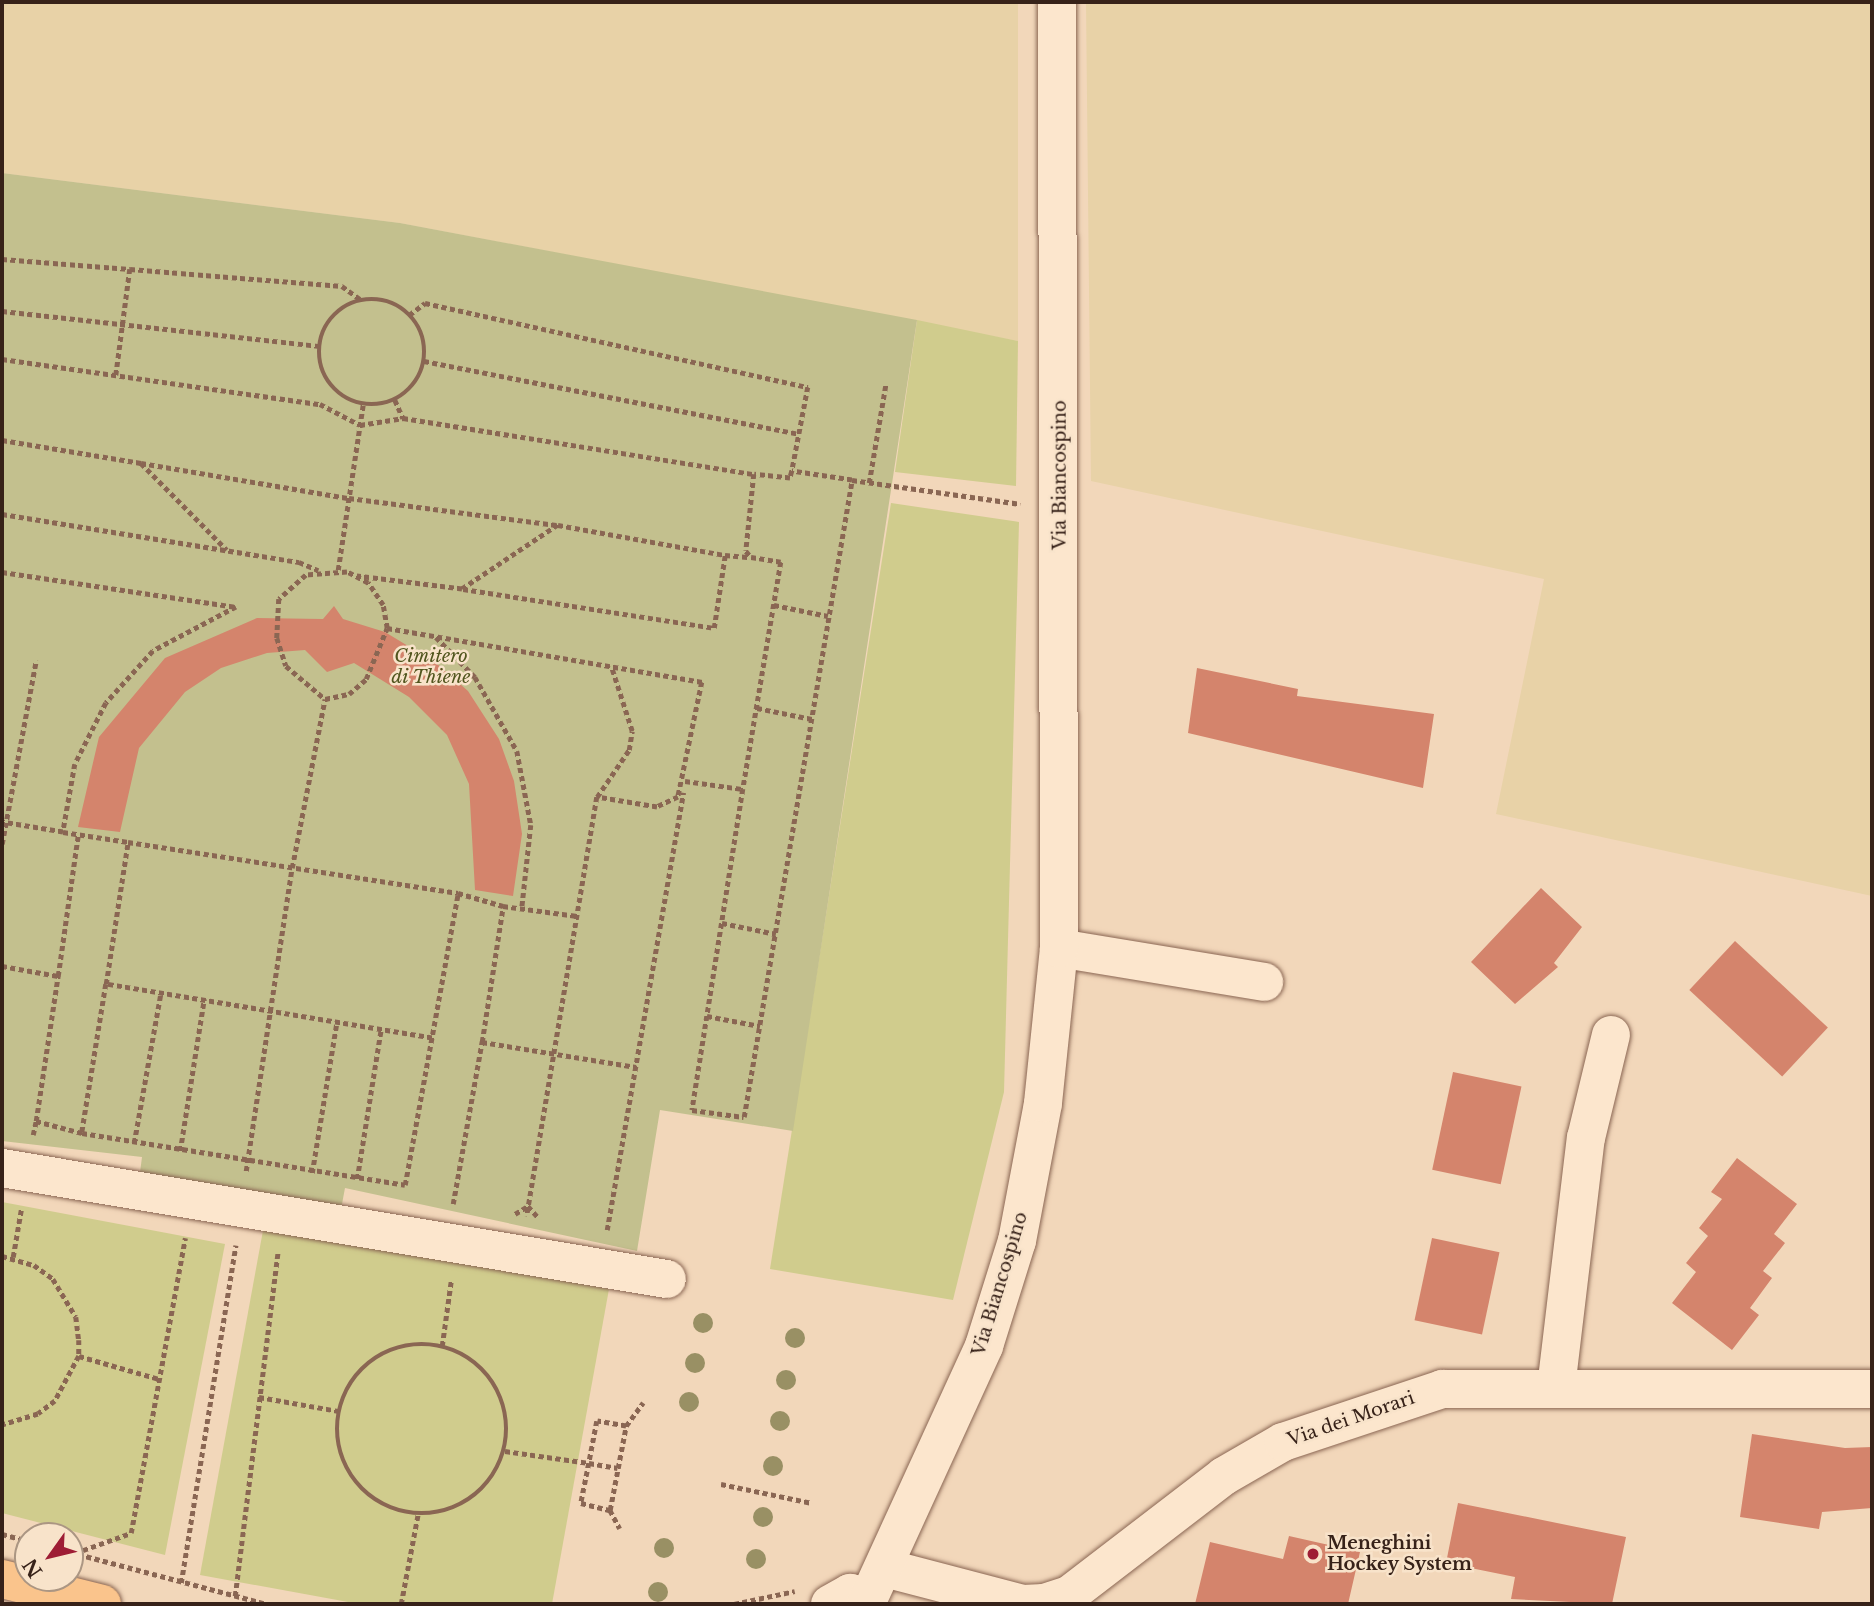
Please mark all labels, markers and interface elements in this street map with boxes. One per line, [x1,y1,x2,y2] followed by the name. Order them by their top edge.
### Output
[1049,400,1071,550] street label: Via Biancospino
[391,646,471,688] park label: Cimitero di Thiene
[968,1209,1032,1359] street label: Via Biancospino
[1285,1387,1417,1451] street label: Via dei Morari
[14,1522,84,1592] north arrow
[1327,1533,1472,1576] place label: Meneghini Hockey System
[1305,1546,1321,1562] marker: Meneghini Hockey System
[18,1554,47,1582] text: N

